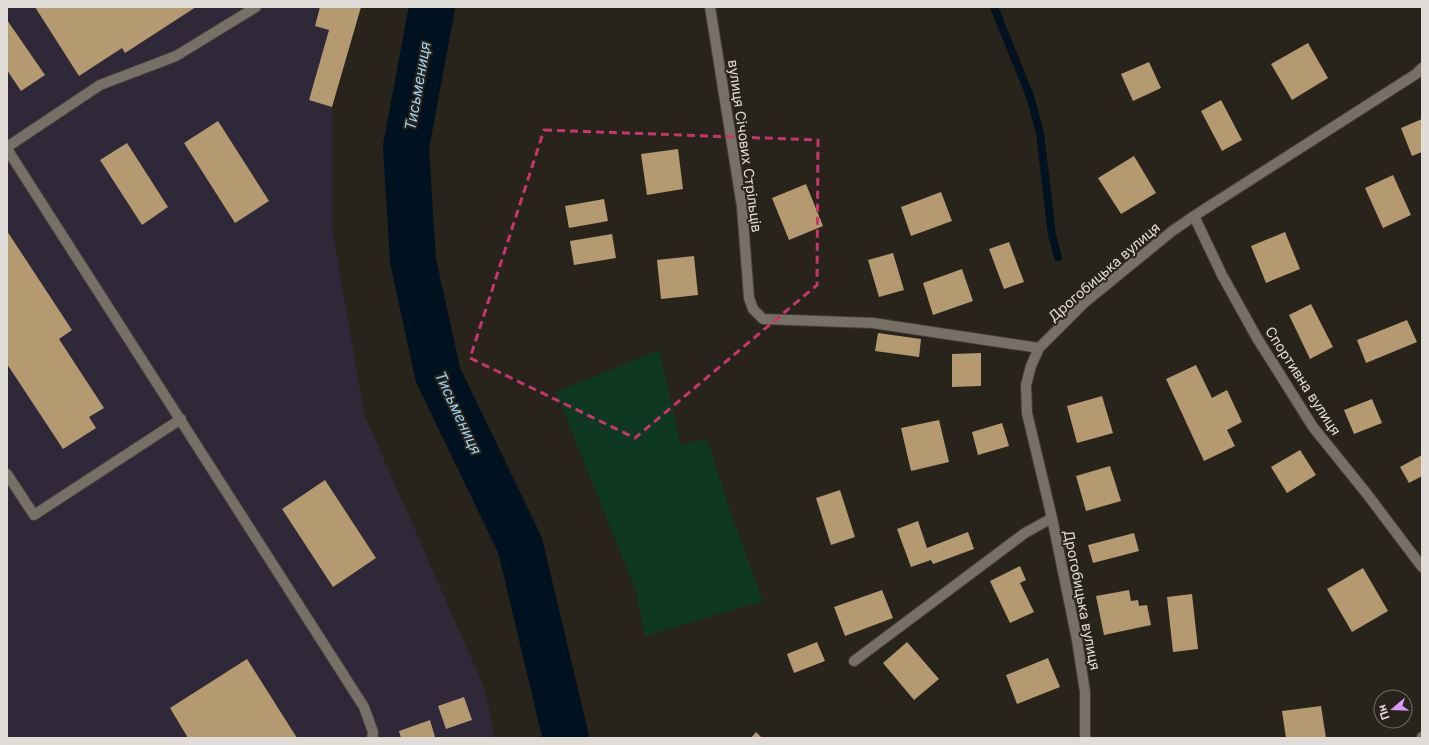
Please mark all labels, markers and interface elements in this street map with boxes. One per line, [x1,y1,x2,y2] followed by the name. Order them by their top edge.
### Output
[400,40,435,132] water label: Тисьмениця
[725,59,766,233] street label: вулиця Січових Стрільців
[1044,218,1163,325] street label: Дрогобицька вулиця
[1262,323,1345,438] street label: Спортивна вулиця
[431,368,486,458] water label: Тисьмениця
[1061,528,1104,671] street label: Дрогобицька вулиця
[1373,689,1413,729] north arrow
[1374,703,1393,722] text: Пн

